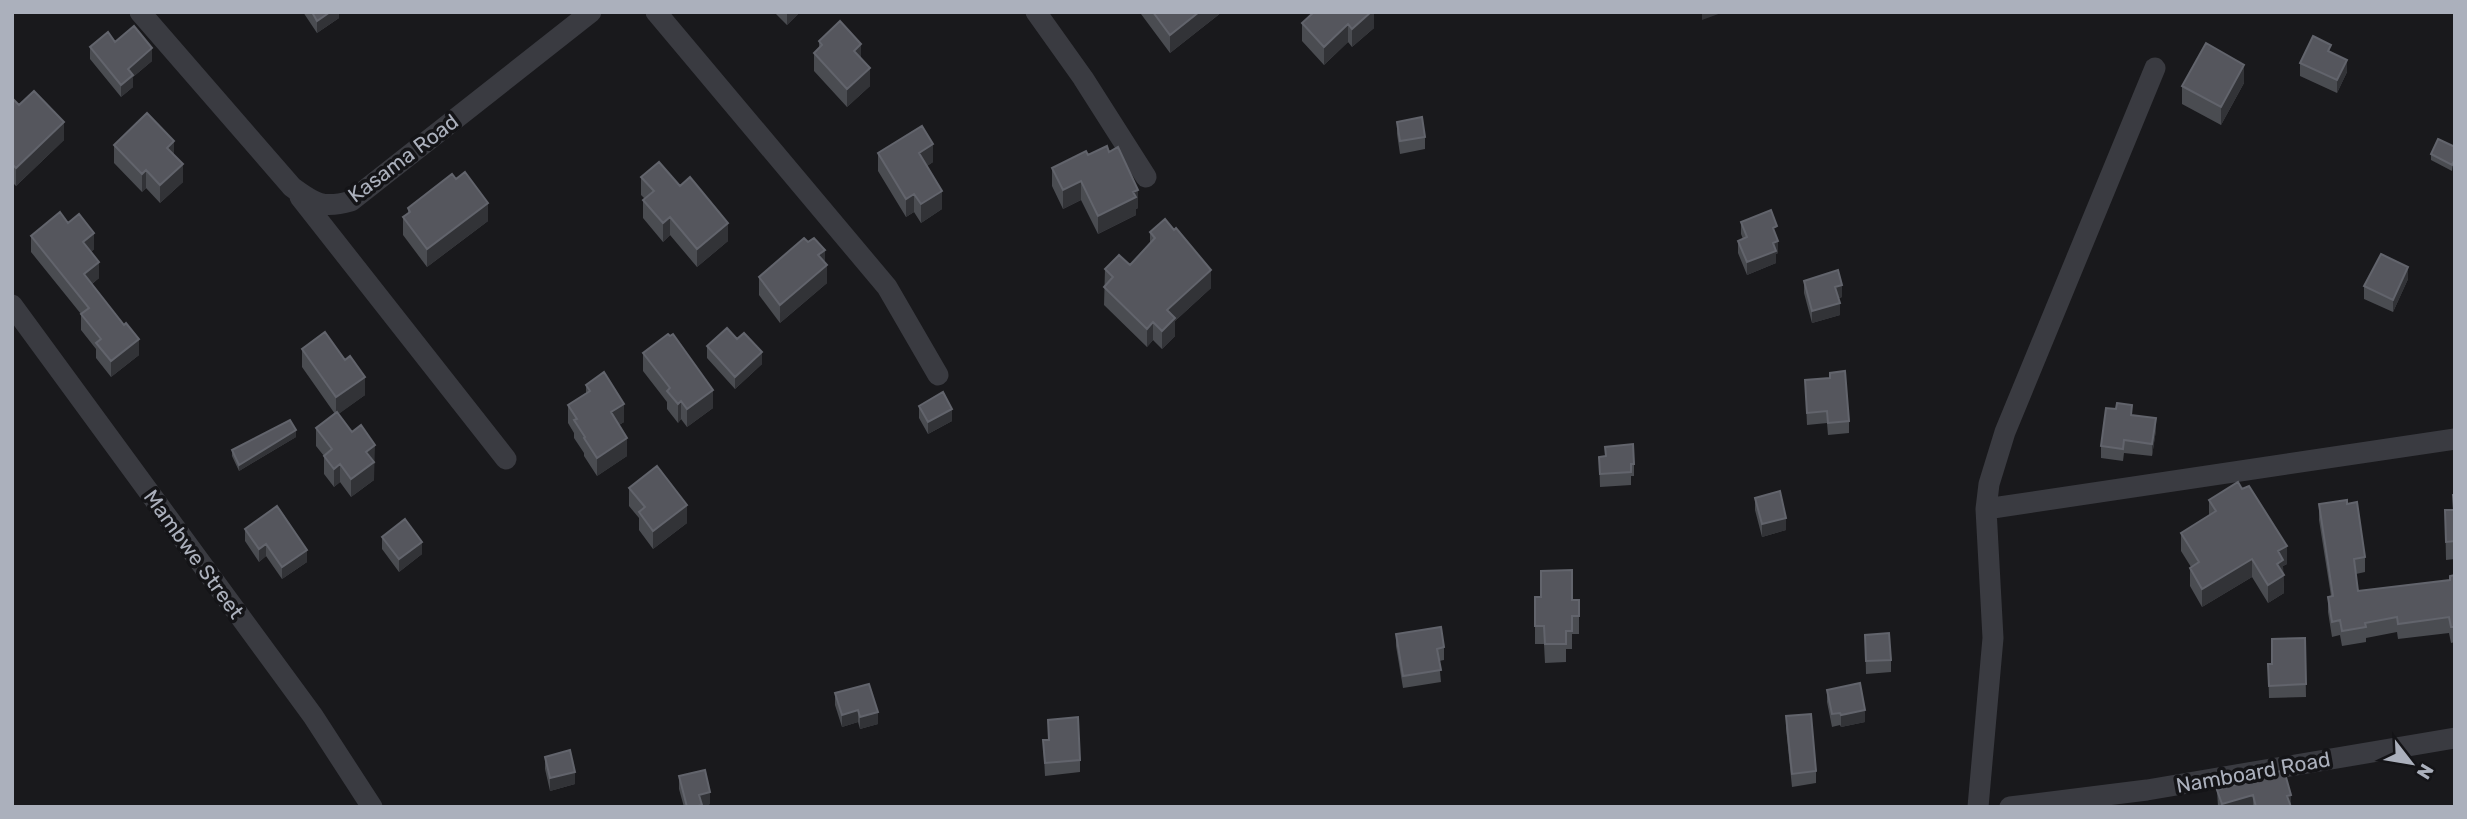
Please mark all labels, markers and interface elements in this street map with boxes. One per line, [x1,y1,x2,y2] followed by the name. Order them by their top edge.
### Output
[343,108,463,208] street label: Kasama Road
[139,485,249,623] street label: Mambwe Street
[2376,728,2446,798] north arrow
[2174,746,2332,798] street label: Namboard Road
[2412,760,2439,783] text: N

